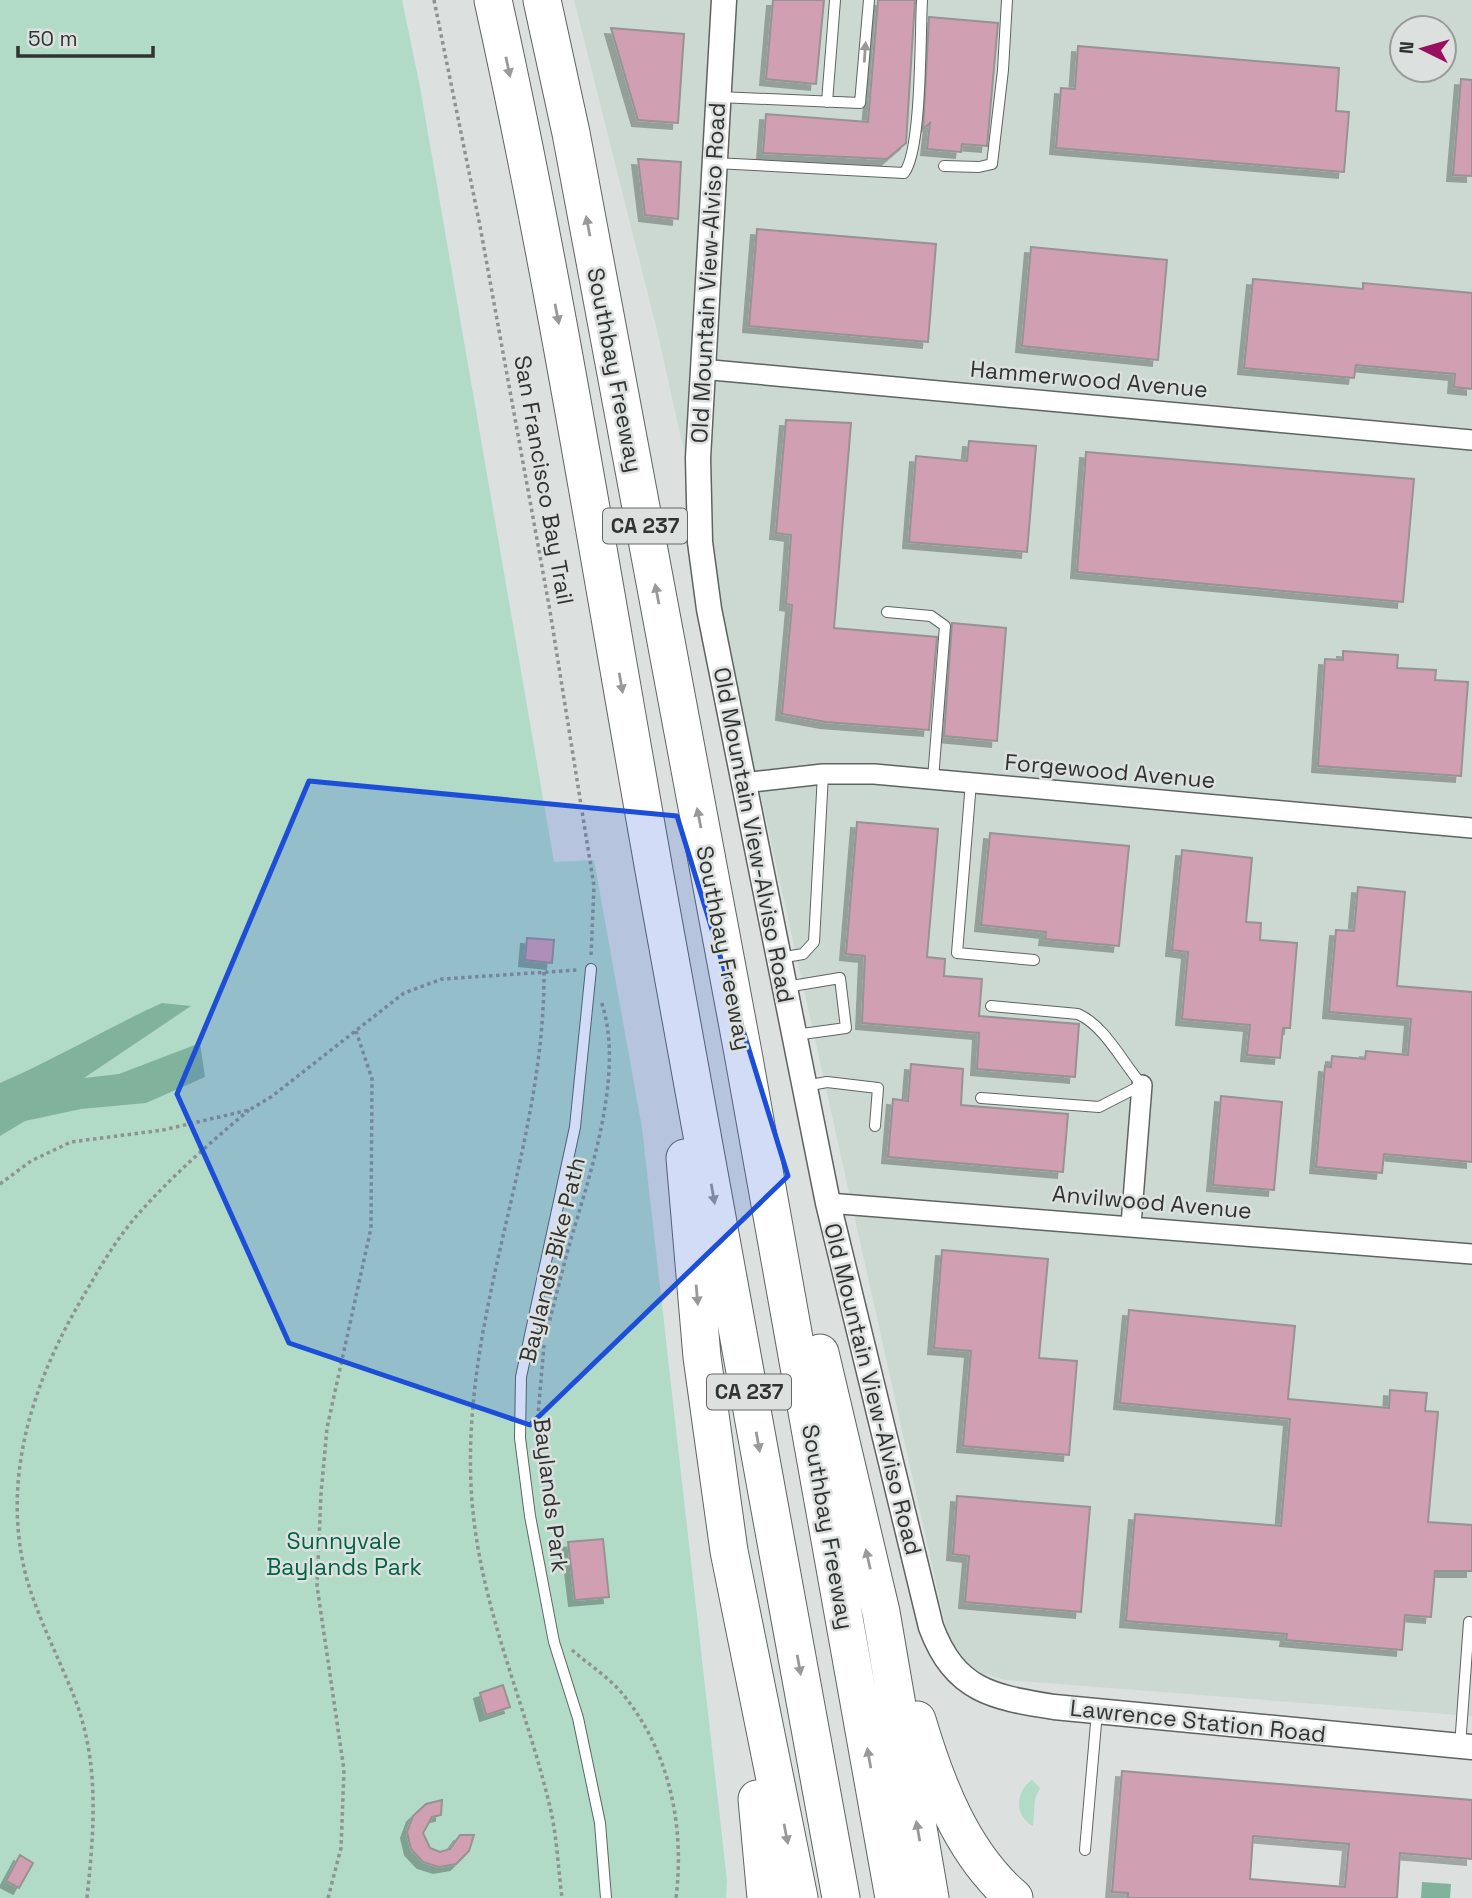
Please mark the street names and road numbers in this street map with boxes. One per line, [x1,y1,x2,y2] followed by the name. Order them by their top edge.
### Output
[684,102,732,444] street label: Old Mountain View-Alviso Road
[580,265,650,475] street label: Southbay Freeway
[507,353,581,607] street label: San Francisco Bay Trail
[969,354,1209,404] street label: Hammerwood Avenue
[603,508,687,544] road number: CA 237
[707,665,801,1005] street label: Old Mountain View-Alviso Road
[1004,747,1216,795] street label: Forgewood Avenue
[689,843,759,1053] street label: Southbay Freeway
[512,1154,592,1366] street label: Baylands Bike Path
[1051,1178,1253,1226] street label: Anvilwood Avenue
[817,1220,929,1558] street label: Old Mountain View-Alviso Road
[707,1374,791,1410] road number: CA 237
[527,1416,575,1574] street label: Baylands Park
[795,1422,861,1632] street label: Southbay Freeway
[1069,1693,1327,1749] street label: Lawrence Station Road

